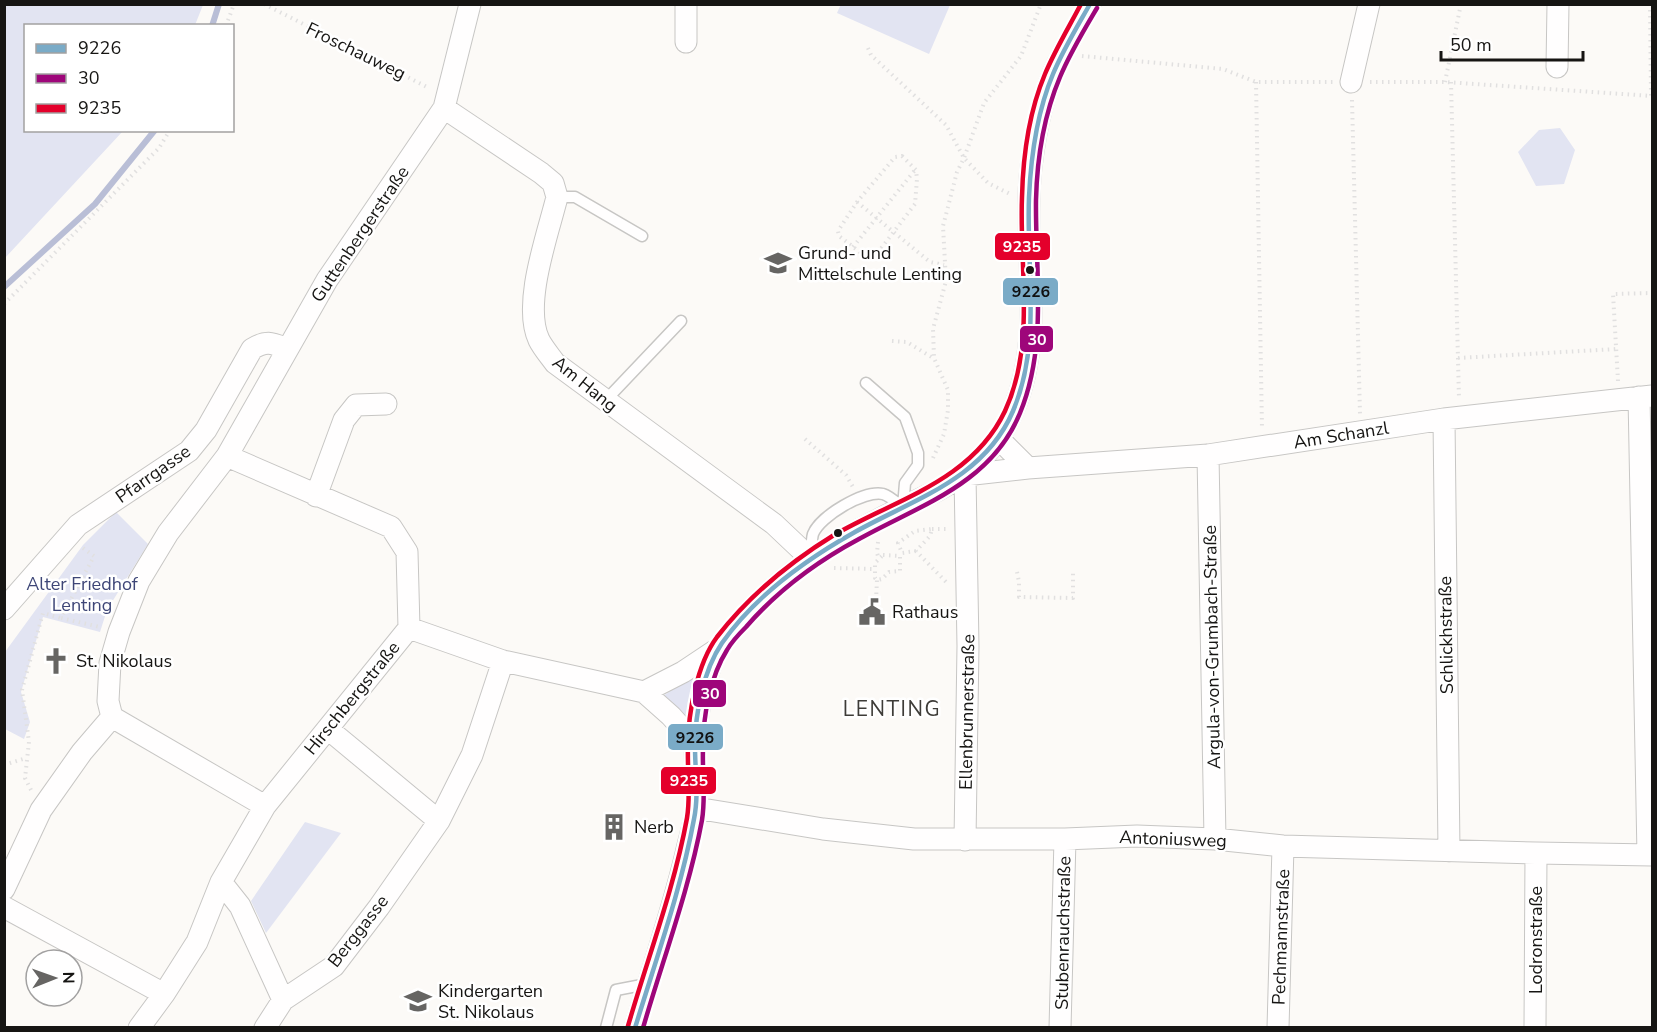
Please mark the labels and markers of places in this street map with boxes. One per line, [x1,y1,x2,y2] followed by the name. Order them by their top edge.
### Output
[798,241,962,286] place label: Grund- und Mittelschule Lenting
[763,248,793,278] school or university icon: Grund- und Mittelschule Lenting
[1024,264,1036,276] unlabelled marker
[832,527,844,539] unlabelled marker
[857,597,887,627] public building icon: Rathaus
[892,600,958,624] place label: Rathaus
[41,646,71,676] church icon: St. Nikolaus
[76,649,172,673] place label: St. Nikolaus
[599,812,629,842] building icon: Nerb
[634,815,674,839] place label: Nerb
[438,979,543,1024] place label: Kindergarten St. Nikolaus
[403,986,433,1016] school or university icon: Kindergarten St. Nikolaus

